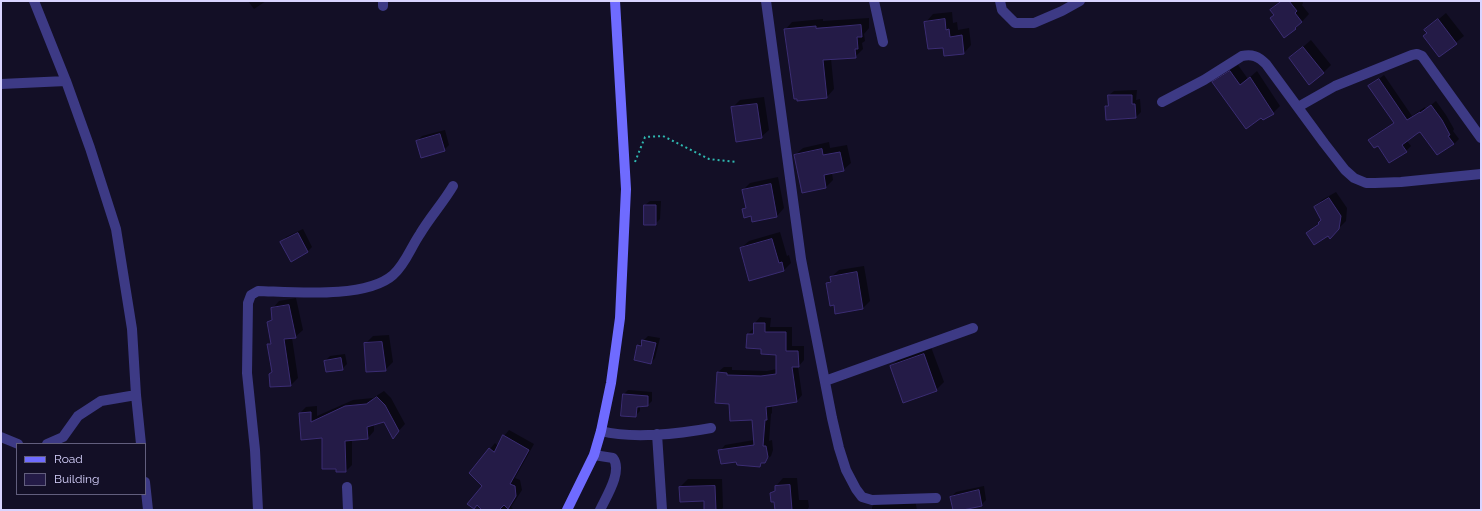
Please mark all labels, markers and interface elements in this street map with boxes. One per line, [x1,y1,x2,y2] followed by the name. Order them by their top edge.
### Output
[16,443,146,495] legend
[54,452,83,466] text: Road
[54,472,100,486] text: Building

